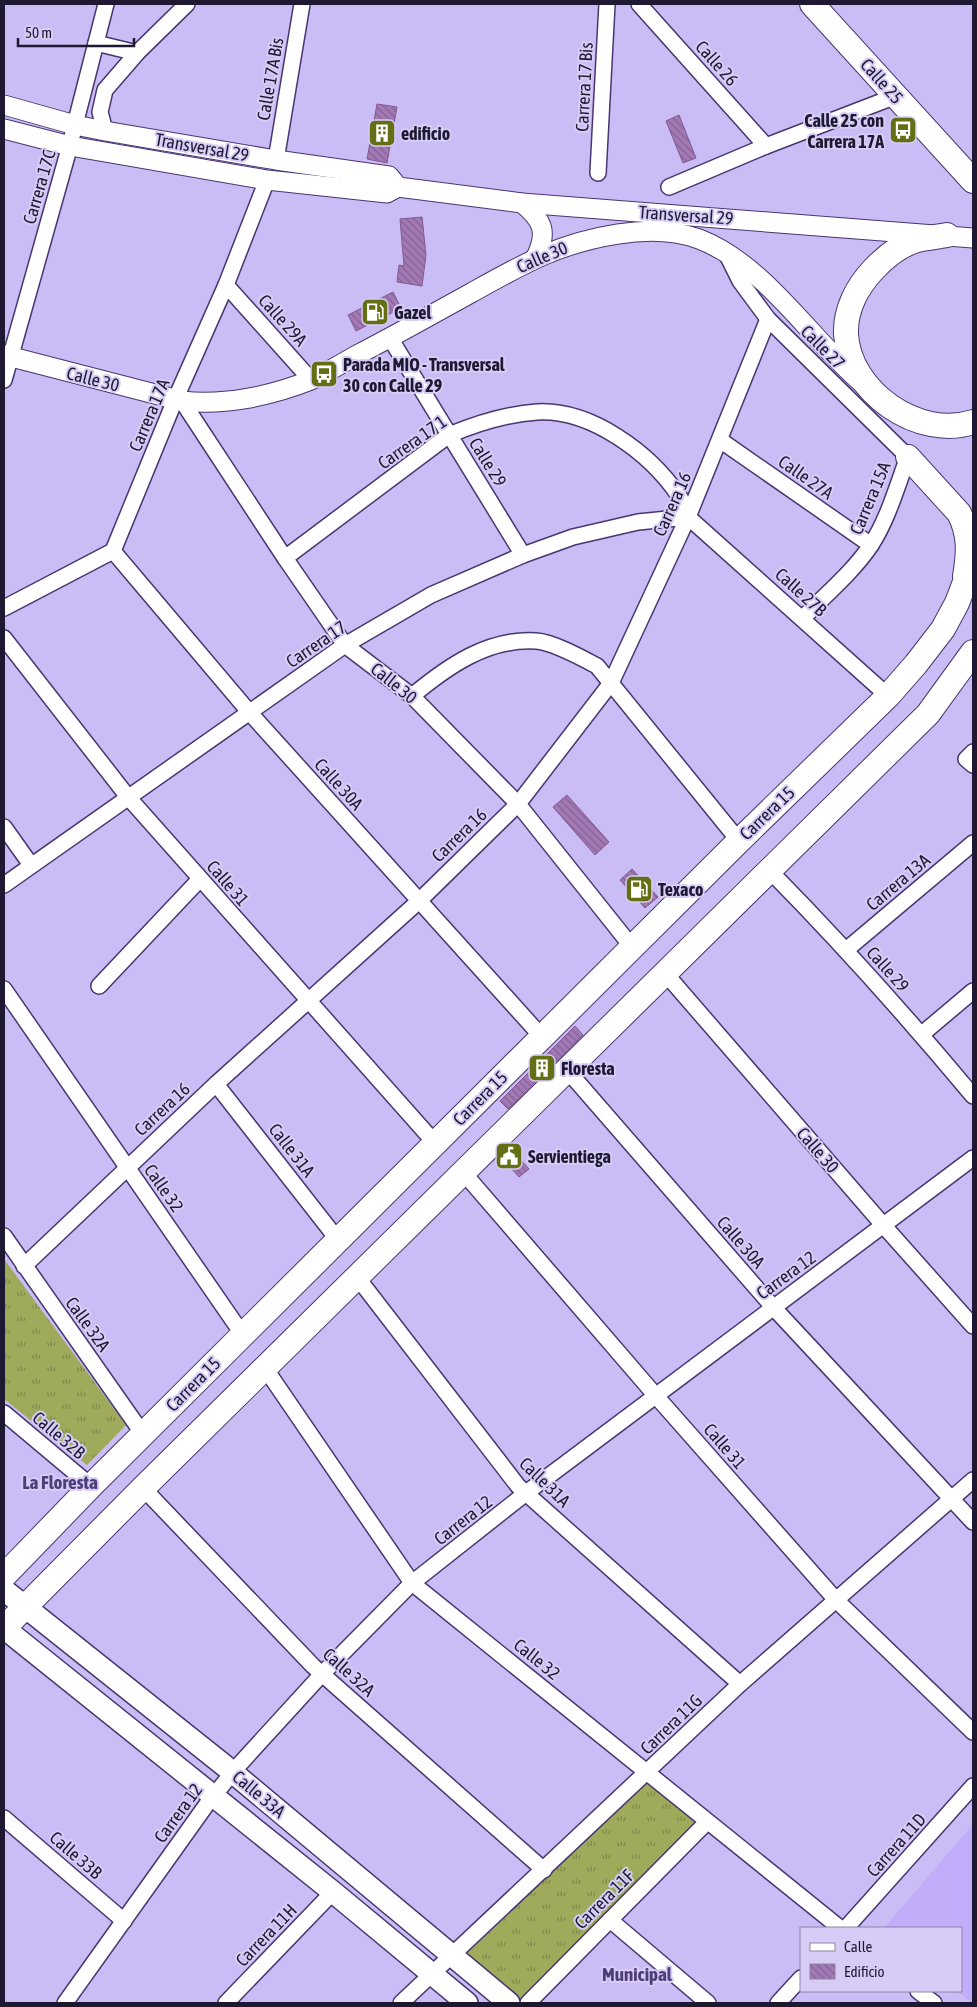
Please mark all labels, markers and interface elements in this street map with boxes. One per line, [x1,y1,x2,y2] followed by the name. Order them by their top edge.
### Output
[18,15,134,47] scale bar
[25,24,52,41] text: 50 m
[252,36,288,122] street label: Calle 17A Bis
[691,36,743,90] street label: Calle 26
[571,42,597,132] street label: Carrera 17 Bis
[856,54,908,108] street label: Calle 25
[804,110,884,152] place label: Calle 25 con Carrera 17A
[888,115,918,145] bus stop icon: Calle 25 con Carrera 17A
[367,118,397,148] building icon: edificio
[401,123,450,144] place label: edificio
[153,128,251,166] street label: Transversal 29
[18,148,60,226] street label: Carrera 17C
[638,201,734,229] street label: Transversal 29
[513,237,571,277] street label: Calle 30
[254,290,312,350] street label: Calle 29A
[360,297,390,327] fuel station icon: Gazel
[394,302,431,323] place label: Gazel
[797,321,849,373] street label: Calle 27
[343,354,505,396] place label: Parada MIO - Transversal 30 con Calle 29
[309,359,339,389] bus stop icon: Parada MIO - Transversal 30 con Calle 29
[65,362,121,396] street label: Calle 30
[124,375,174,454] street label: Carrera 17A
[374,411,450,473] street label: Carrera 17 1
[465,434,511,490] street label: Calle 29
[774,451,838,504] street label: Calle 27A
[845,458,895,537] street label: Carrera 15A
[649,469,695,539] street label: Carrera 16
[771,563,831,621] street label: Calle 27B
[282,616,350,672] street label: Carrera 17
[367,658,421,708] street label: Calle 30
[310,754,368,814] street label: Calle 30A
[735,782,799,844] street label: Carrera 15
[427,804,491,866] street label: Carrera 16
[862,849,934,915] street label: Carrera 13A
[203,856,253,910] street label: Calle 31
[624,874,654,904] fuel station icon: Texaco
[658,879,704,900] place label: Texaco
[862,942,914,996] street label: Calle 29
[527,1053,557,1083] building icon: Floresta
[561,1058,615,1079] place label: Floresta
[449,1067,511,1129] street label: Carrera 15
[130,1078,194,1140] street label: Carrera 16
[265,1119,320,1181] street label: Calle 31A
[793,1123,843,1177] street label: Calle 30
[494,1141,524,1171] public building icon: Servientiega
[528,1146,611,1167] place label: Servientiega
[140,1160,188,1216] street label: Calle 32
[713,1212,769,1272] street label: Calle 30A
[752,1247,820,1303] street label: Carrera 12
[61,1293,115,1355] street label: Calle 32A
[162,1353,224,1415] street label: Carrera 15
[29,1407,90,1463] street label: Calle 32B
[700,1419,750,1473] street label: Calle 31
[515,1453,575,1511] street label: Calle 31A
[22,1471,98,1493] district label: La Floresta
[430,1491,496,1549] street label: Carrera 12
[510,1634,564,1684] street label: Calle 32
[319,1643,379,1701] street label: Calle 32A
[636,1690,706,1758] street label: Carrera 11G
[228,1766,290,1822] street label: Calle 33A
[150,1779,206,1847] street label: Carrera 12
[862,1809,930,1881] street label: Carrera 11D
[46,1827,107,1884] street label: Calle 33B
[570,1864,639,1933] street label: Carrera 11F
[231,1899,301,1971] street label: Carrera 11H
[800,1927,962,1992] legend
[844,1938,873,1955] text: Calle
[602,1963,673,1985] district label: Municipal
[844,1963,885,1980] text: Edificio

